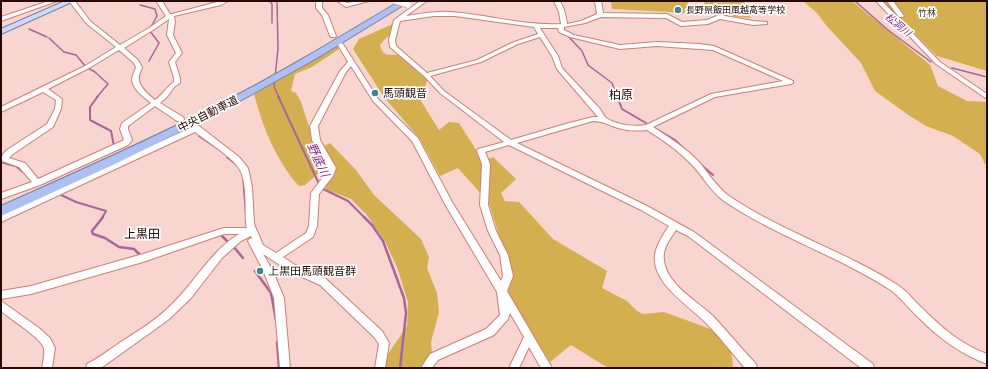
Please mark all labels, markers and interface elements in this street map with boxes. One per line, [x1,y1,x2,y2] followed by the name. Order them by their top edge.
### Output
[673,5,683,15] marker: 長野県飯田風越高等学校
[686,5,785,15] place label: 長野県飯田風越高等学校
[918,8,936,18] park label: 竹林
[883,11,913,39] water label: 松洞川
[383,86,427,100] place label: 馬頭観音
[370,88,380,98] marker: 馬頭観音
[609,88,633,102] district label: 柏原
[176,93,240,135] street label: 中央自動車道
[304,141,332,179] water label: 野底川
[124,227,160,241] district label: 上黒田
[268,264,356,278] place label: 上黒田馬頭観音群
[255,266,265,276] marker: 上黒田馬頭観音群

